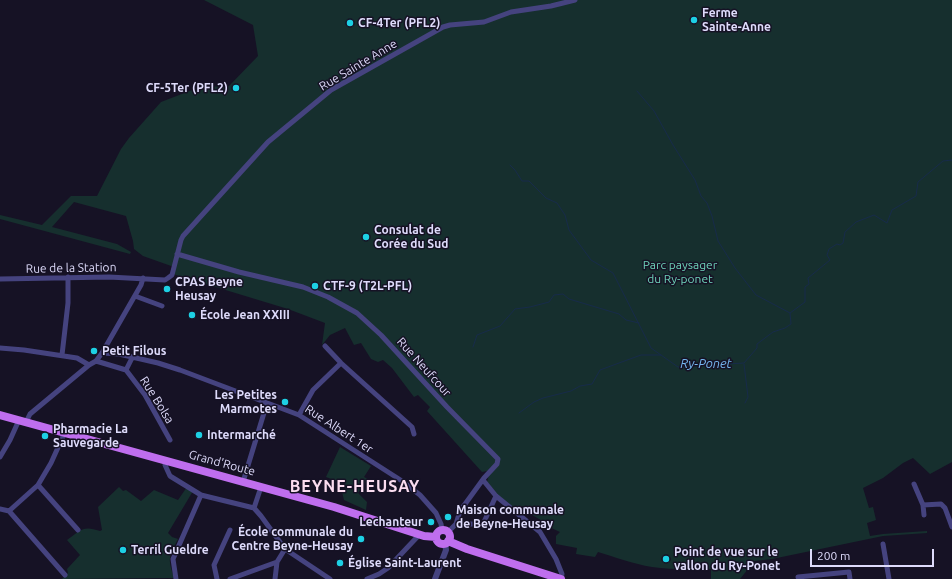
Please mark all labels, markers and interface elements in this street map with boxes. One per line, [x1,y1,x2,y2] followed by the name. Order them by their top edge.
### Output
[702,6,771,34] place label: Ferme Sainte-Anne
[689,15,699,25] marker: Ferme Sainte-Anne
[358,16,440,30] place label: CF-4Ter (PFL2)
[345,18,355,28] marker: CF-4Ter (PFL2)
[317,36,399,94] street label: Rue Sainte Anne
[146,81,228,95] place label: CF-5Ter (PFL2)
[231,83,241,93] marker: CF-5Ter (PFL2)
[374,223,448,251] place label: Consulat de Corée du Sud
[361,232,371,242] marker: Consulat de Corée du Sud
[643,258,717,286] park label: Parc paysager du Ry-ponet
[25,260,117,276] street label: Rue de la Station
[175,275,243,303] place label: CPAS Beyne Heusay
[323,279,412,293] place label: CTF-9 (T2L-PFL)
[310,281,320,291] marker: CTF-9 (T2L-PFL)
[162,284,172,294] marker: CPAS Beyne Heusay
[200,308,290,322] place label: École Jean XXIII
[187,310,197,320] marker: École Jean XXIII
[394,335,454,399] street label: Rue Neufcour
[102,344,166,358] place label: Petit Filous
[89,346,99,356] marker: Petit Filous
[680,356,732,372] water label: Ry-Ponet
[137,374,177,426] street label: Rue Bolsa
[215,388,277,416] place label: Les Petites Marmotes
[280,397,290,407] marker: Les Petites Marmotes
[302,402,376,456] street label: Rue Albert 1er
[53,422,128,450] place label: Pharmacie La Sauvegarde
[207,428,276,442] place label: Intermarché
[194,430,204,440] marker: Intermarché
[40,431,50,441] marker: Pharmacie La Sauvegarde
[187,447,257,479] street label: Grand'Route
[290,477,420,497] district label: BEYNE-HEUSAY
[456,503,564,531] place label: Maison communale de Beyne-Heusay
[443,512,453,522] marker: Maison communale de Beyne-Heusay
[359,515,423,529] place label: Lechanteur
[426,517,436,527] marker: Lechanteur
[232,525,353,553] place label: École communale du Centre Beyne-Heusay
[356,534,366,544] marker: École communale du Centre Beyne-Heusay
[812,541,936,567] scale bar
[131,543,209,557] place label: Terril Gueldre
[118,545,128,555] marker: Terril Gueldre
[674,545,780,573] place label: Point de vue sur le vallon du Ry-Ponet
[817,549,850,562] text: 200 m
[661,554,671,564] marker: Point de vue sur le vallon du Ry-Ponet
[348,556,461,570] place label: Église Saint-Laurent
[335,558,345,568] marker: Église Saint-Laurent

